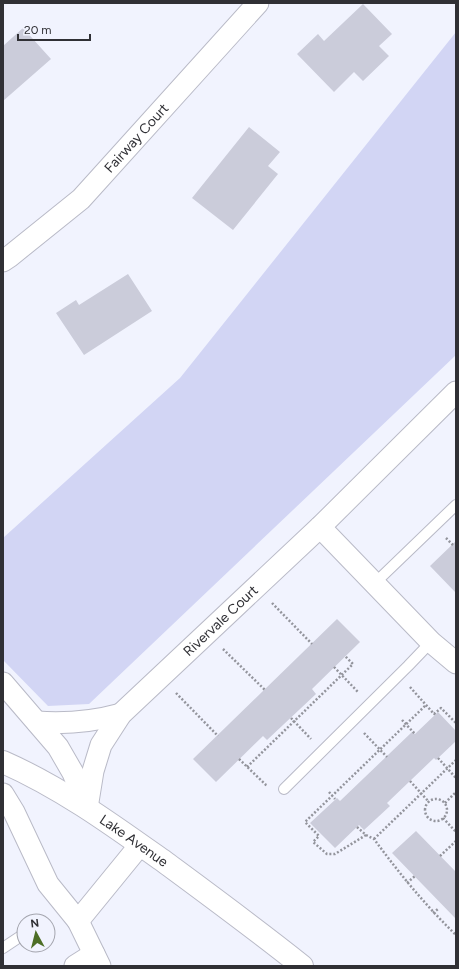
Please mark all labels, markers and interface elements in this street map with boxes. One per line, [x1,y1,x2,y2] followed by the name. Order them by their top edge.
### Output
[18,16,90,42] scale bar
[24,23,52,37] text: 20 m
[101,100,172,176] street label: Fairway Court
[180,582,262,660] street label: Rivervale Court
[96,811,171,871] street label: Lake Avenue
[16,913,56,953] north arrow
[30,917,40,931] text: N

